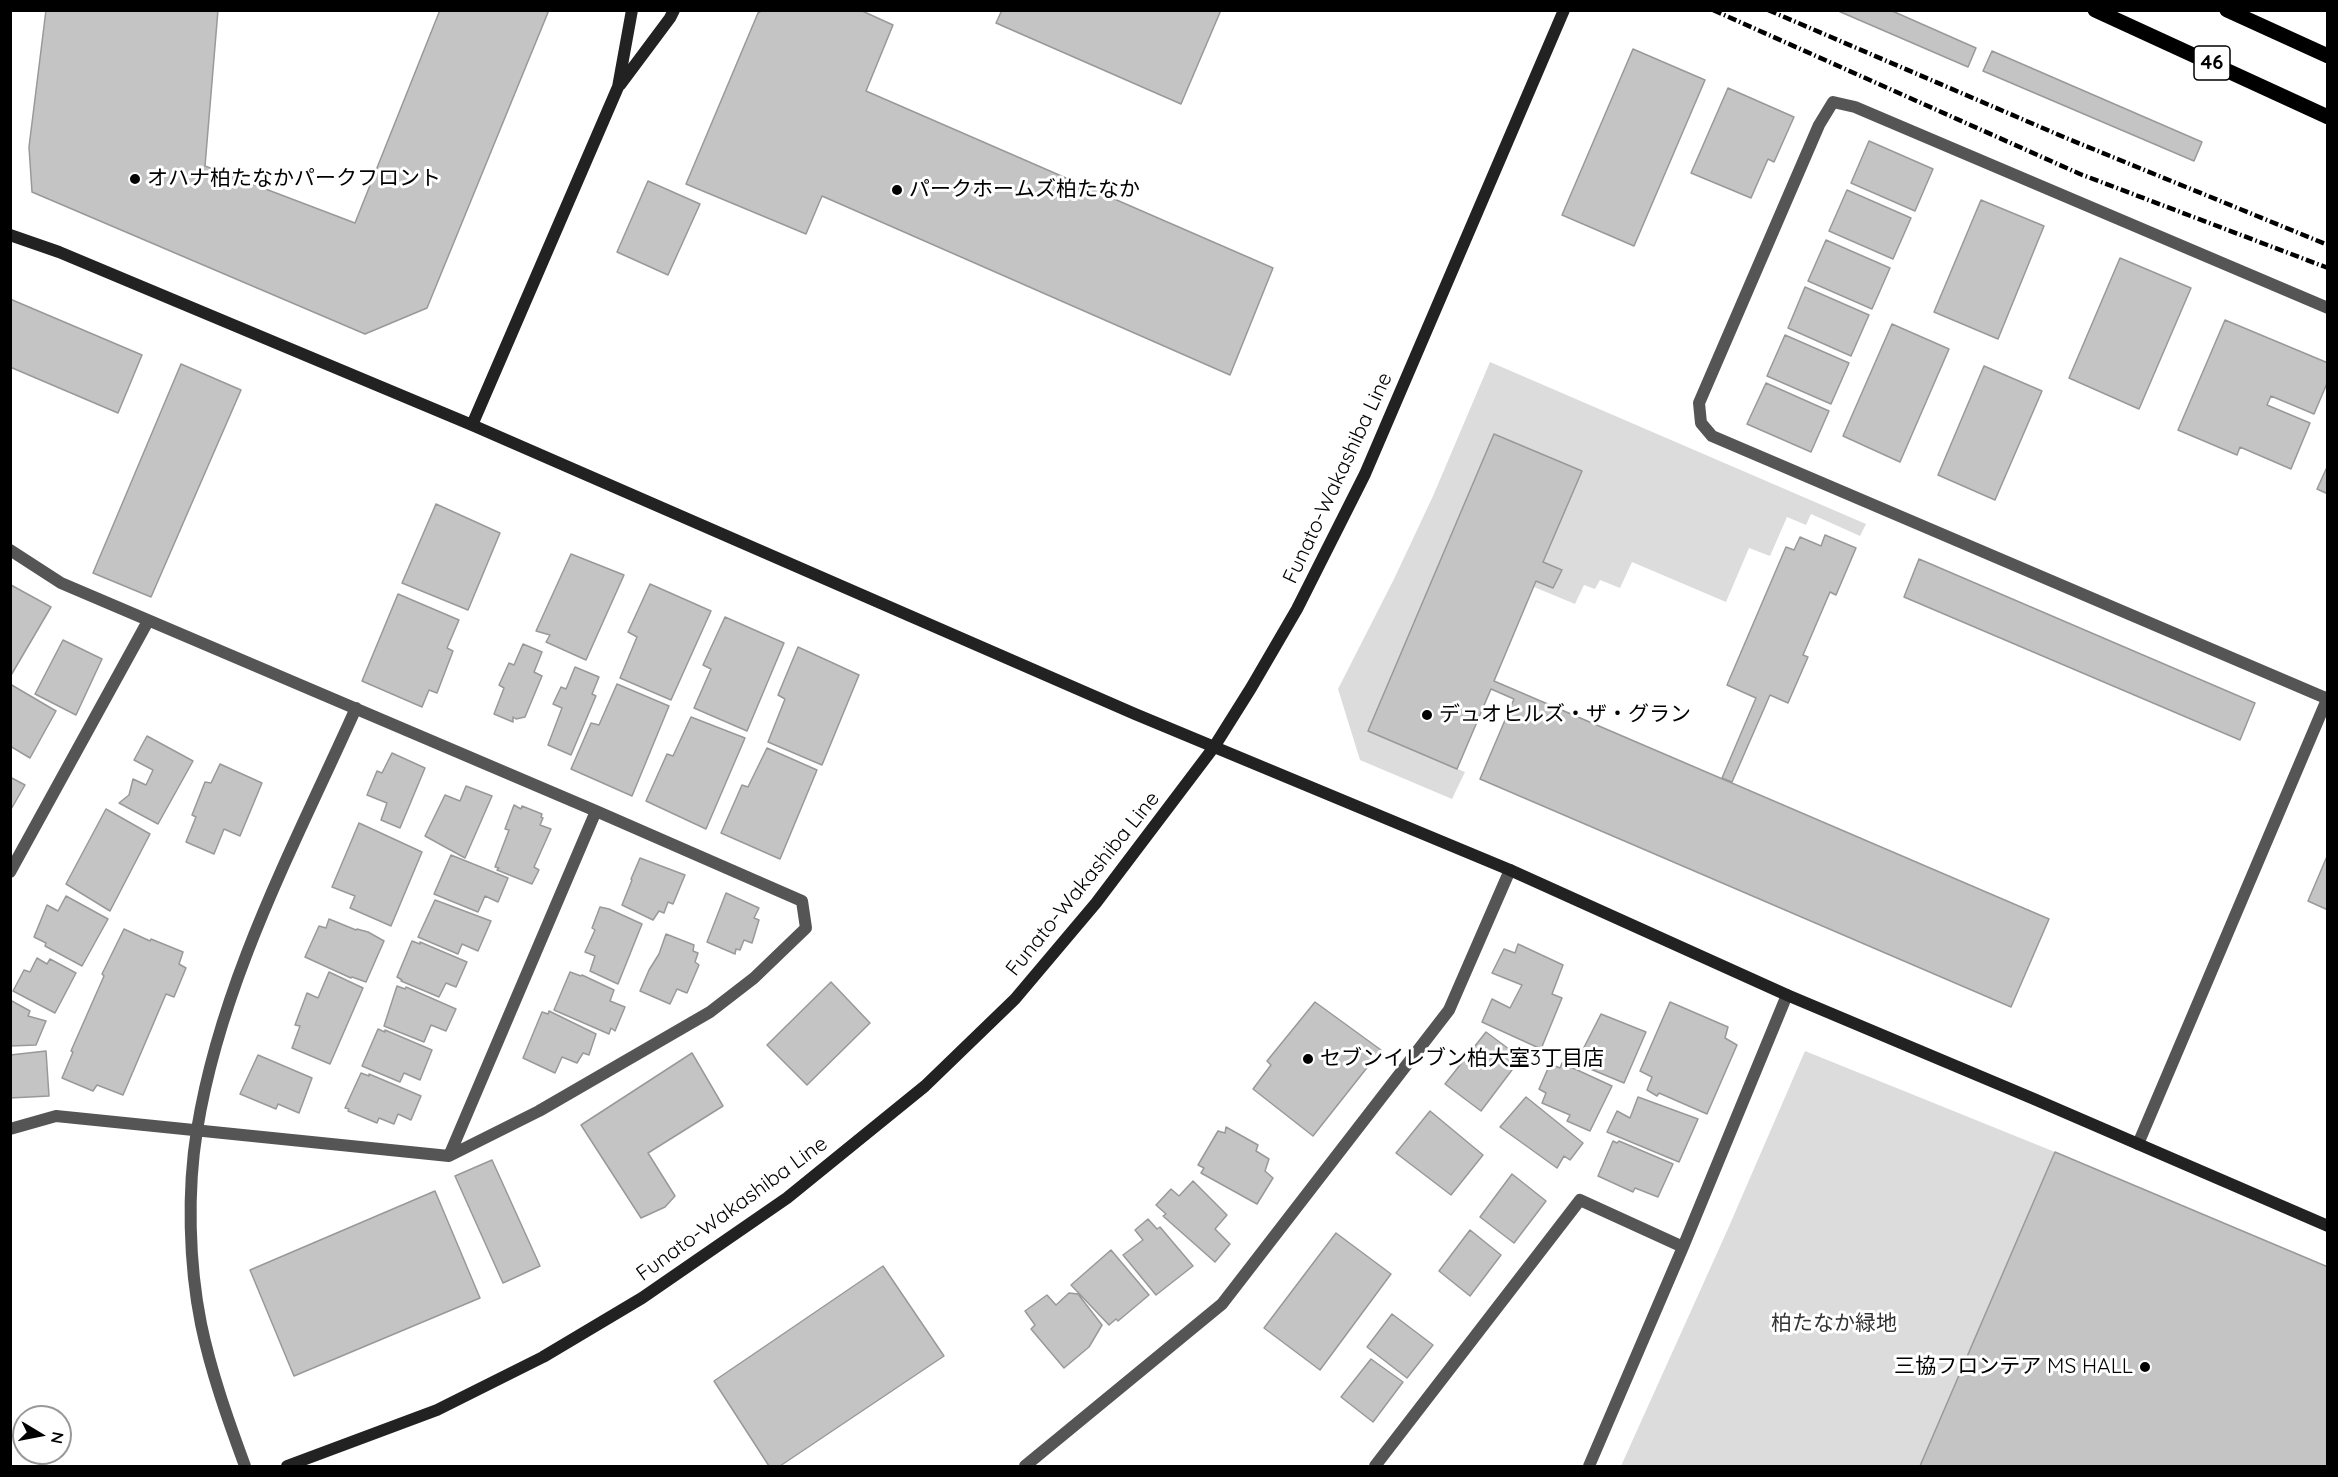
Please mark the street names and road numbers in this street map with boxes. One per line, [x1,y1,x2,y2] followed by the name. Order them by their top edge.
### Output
[2194,46,2230,80] road number: 46
[1278,368,1398,588] street label: Funato-Wakashiba Line
[1001,787,1165,981] street label: Funato-Wakashiba Line
[632,1131,832,1287] street label: Funato-Wakashiba Line

